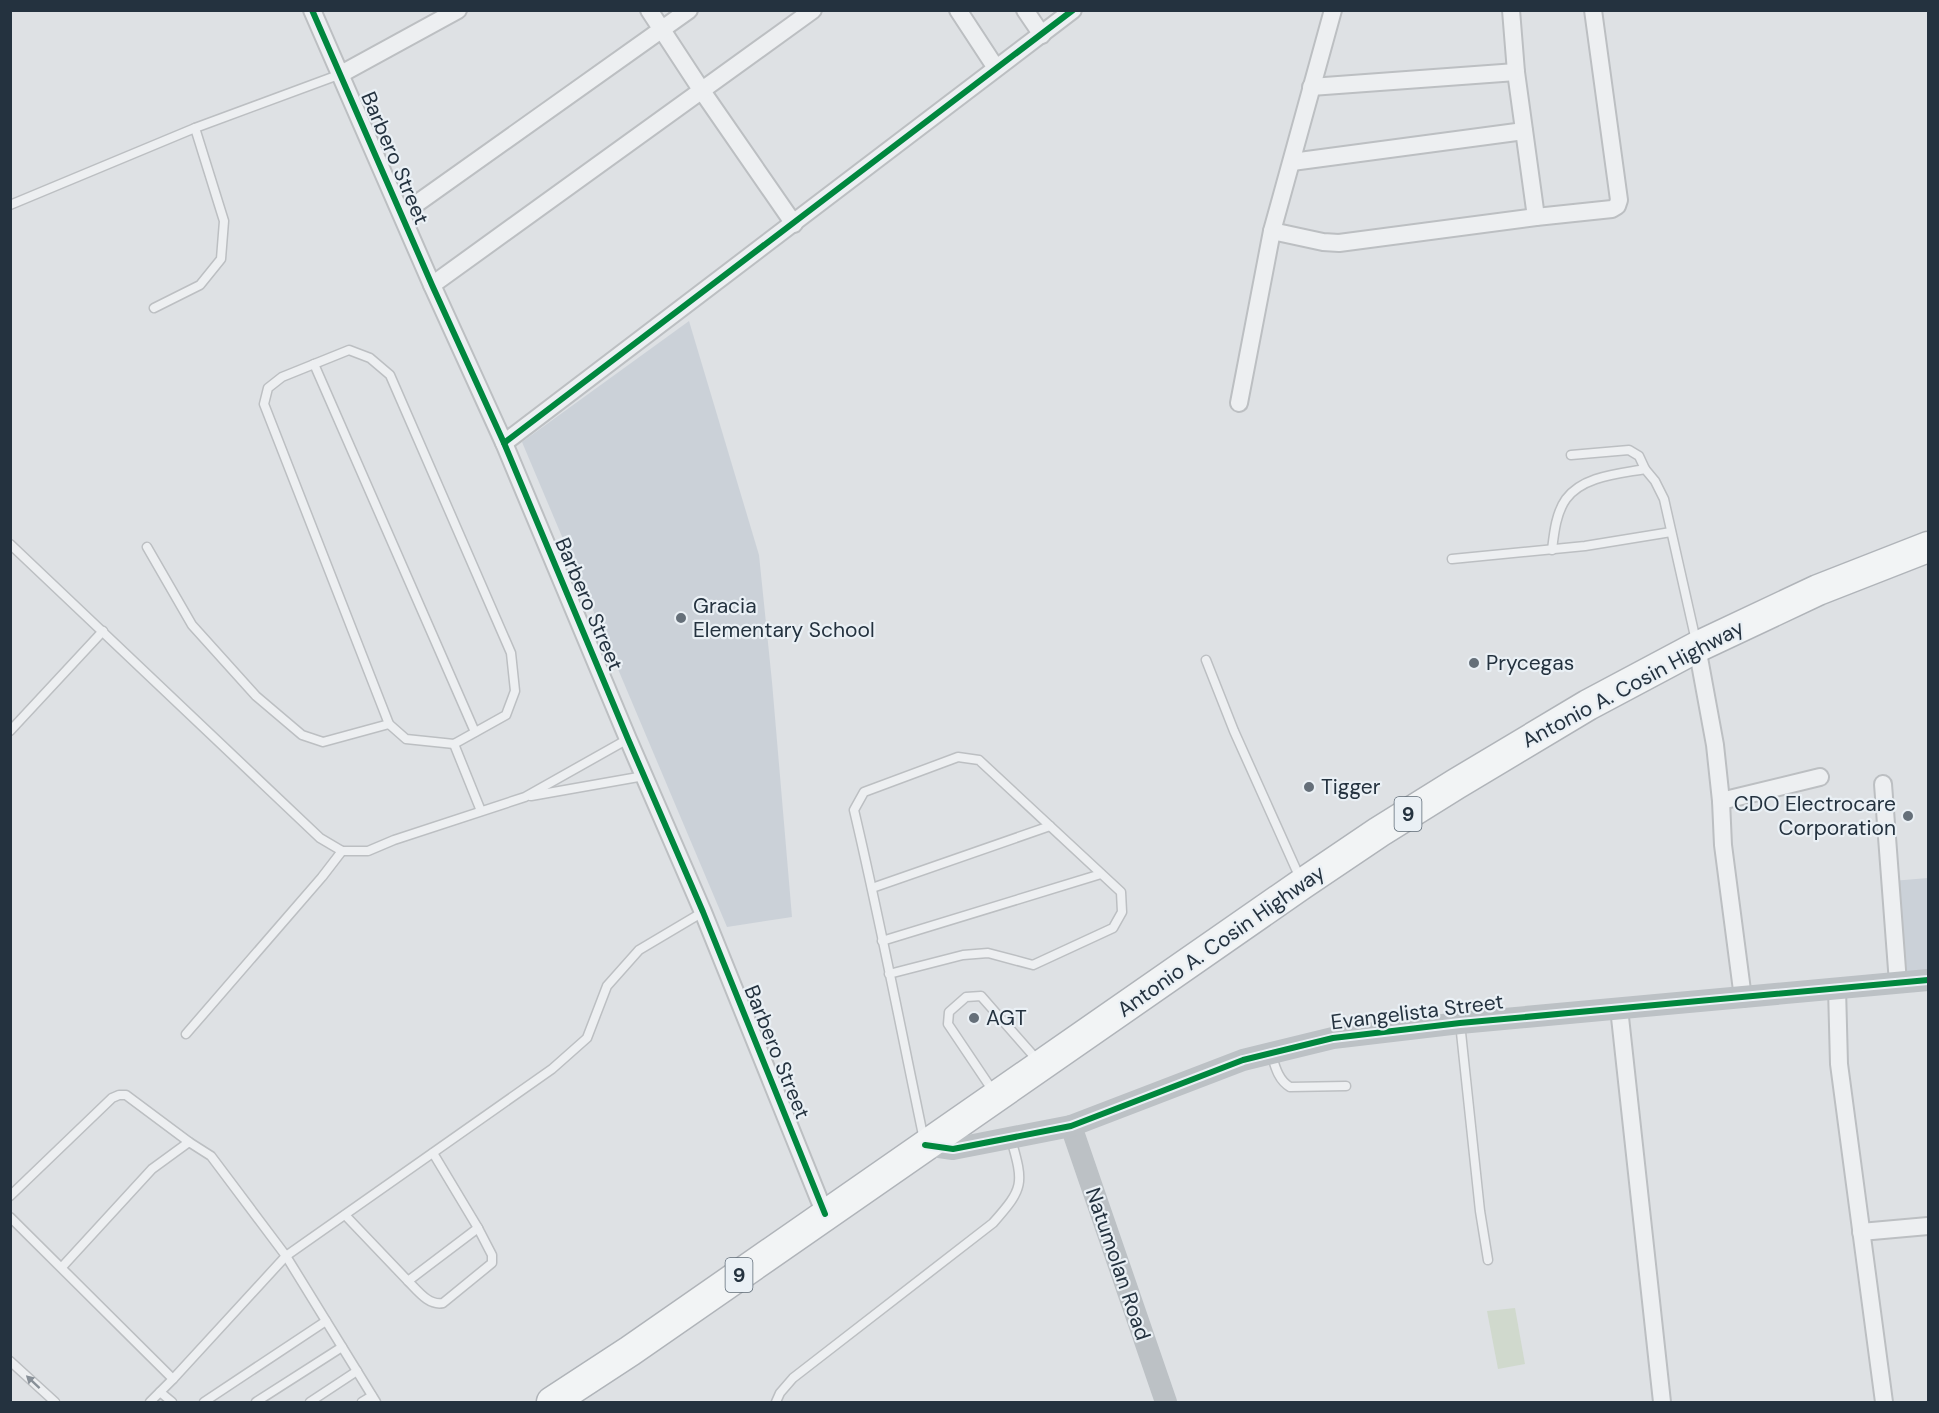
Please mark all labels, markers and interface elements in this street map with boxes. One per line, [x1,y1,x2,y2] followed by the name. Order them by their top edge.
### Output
[354,87,436,229] street label: Barbero Street
[548,533,630,675] street label: Barbero Street
[693,592,875,644] place label: Gracia Elementary School
[674,611,688,625] marker: Gracia Elementary School
[1517,613,1749,754] street label: Antonio A. Cosin Highway
[1486,649,1574,677] place label: Prycegas
[1467,656,1481,670] marker: Prycegas
[1321,773,1381,801] place label: Tigger
[1302,780,1316,794] marker: Tigger
[1734,790,1896,842] place label: CDO Electrocare Corporation
[1394,797,1422,831] road number: 9
[1901,809,1915,823] marker: CDO Electrocare Corporation
[1112,858,1331,1023] street label: Antonio A. Cosin Highway
[737,981,817,1123] street label: Barbero Street
[1329,988,1505,1036] street label: Evangelista Street
[986,1004,1027,1032] place label: AGT
[967,1011,981,1025] marker: AGT
[1079,1184,1157,1344] street label: Natumolan Road
[726,1258,752,1292] road number: 9
[26,1375,40,1389] one-way arrow

